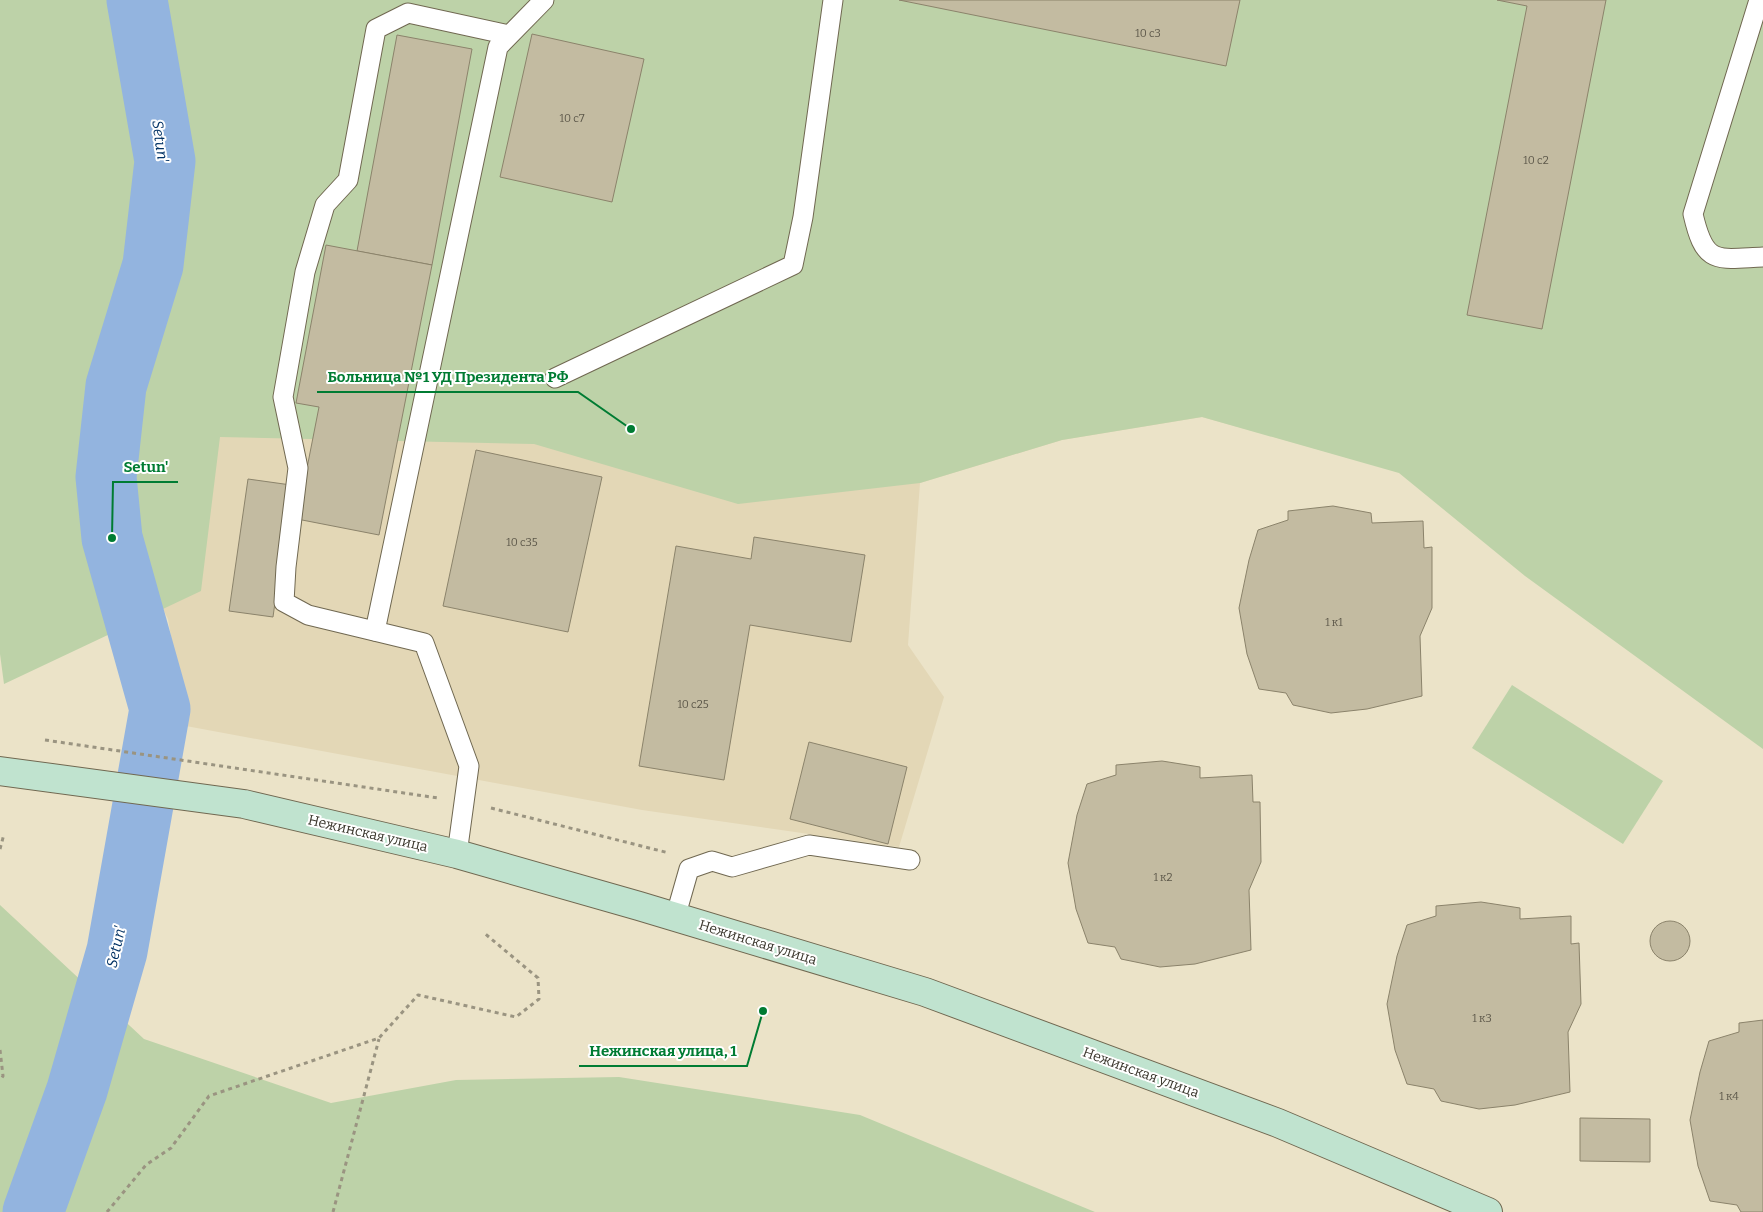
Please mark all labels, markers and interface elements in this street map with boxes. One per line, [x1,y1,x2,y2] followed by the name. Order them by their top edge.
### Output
[1135,27,1161,40] house number: 10 с3
[560,112,585,125] house number: 10 с7
[148,119,172,164] water label: Setun'
[1523,154,1549,167] house number: 10 с2
[317,362,578,392] callout: Больница №1 УД Президента РФ
[327,368,569,386] text: Больница №1 УД Президента РФ
[113,452,178,482] callout: Setun'
[123,458,169,476] text: Setun'
[506,536,538,549] house number: 10 с35
[1325,616,1343,629] house number: 1 к1
[677,698,709,711] house number: 10 с25
[306,811,430,856] street label: Нежинская улица
[1153,871,1173,884] house number: 1 к2
[697,916,819,969] street label: Нежинская улица
[103,924,130,969] water label: Setun'
[1472,1012,1492,1025] house number: 1 к3
[579,1036,747,1066] callout: Нежинская улица, 1
[589,1042,737,1060] text: Нежинская улица, 1
[1080,1044,1202,1102] street label: Нежинская улица
[1719,1090,1739,1103] house number: 1 к4

